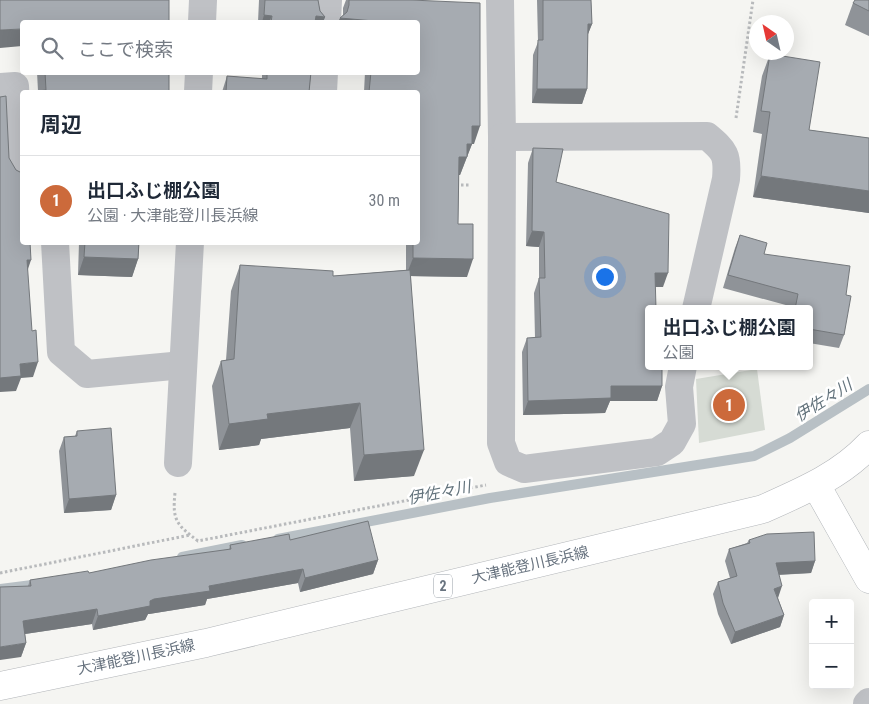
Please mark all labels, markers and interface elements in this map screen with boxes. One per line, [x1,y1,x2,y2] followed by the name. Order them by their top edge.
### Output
[749,15,794,60] north arrow
[20,20,420,75] search box
[38,34,66,62] icon: search
[78,38,173,61] text: ここで検索
[40,113,82,137] text: 周辺
[87,179,220,202] text: 出口ふじ棚公園
[52,191,60,210] text: 1
[368,191,400,210] text: 30 m
[87,206,258,225] text: 公園 · 大津能登川長浜線
[592,264,618,290] your location
[645,305,813,370] popup
[662,316,796,339] text: 出口ふじ棚公園
[662,343,695,362] text: 公園
[791,374,857,425] water label: 伊佐々川
[713,386,745,424] pin: 1
[406,477,474,508] water label: 伊佐々川
[470,543,590,587] street label: 大津能登川長浜線
[434,574,452,598] road number: 2
[809,599,854,689] map controls
[809,599,854,644] button: +
[75,636,197,678] street label: 大津能登川長浜線
[809,644,854,689] button: −

